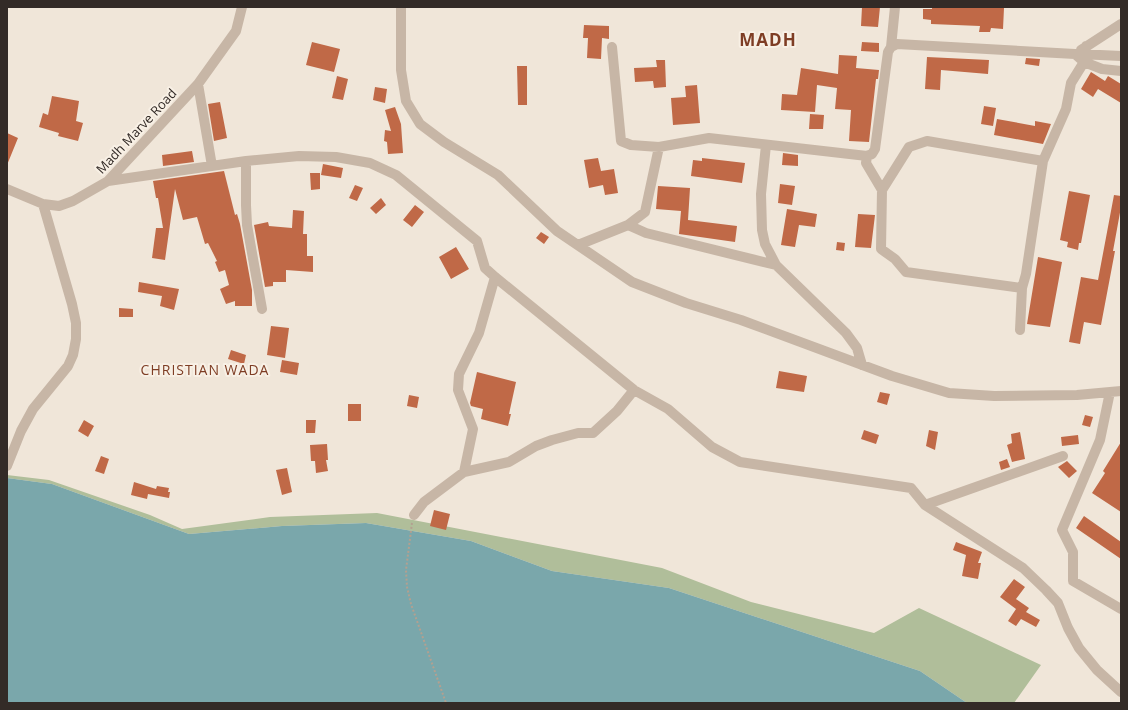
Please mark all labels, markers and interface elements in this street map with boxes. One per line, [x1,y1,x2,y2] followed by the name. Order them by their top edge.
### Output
[739,28,797,51] district label: MADH
[92,84,180,178] street label: Madh Marve Road
[141,360,269,379] district label: CHRISTIAN WADA

